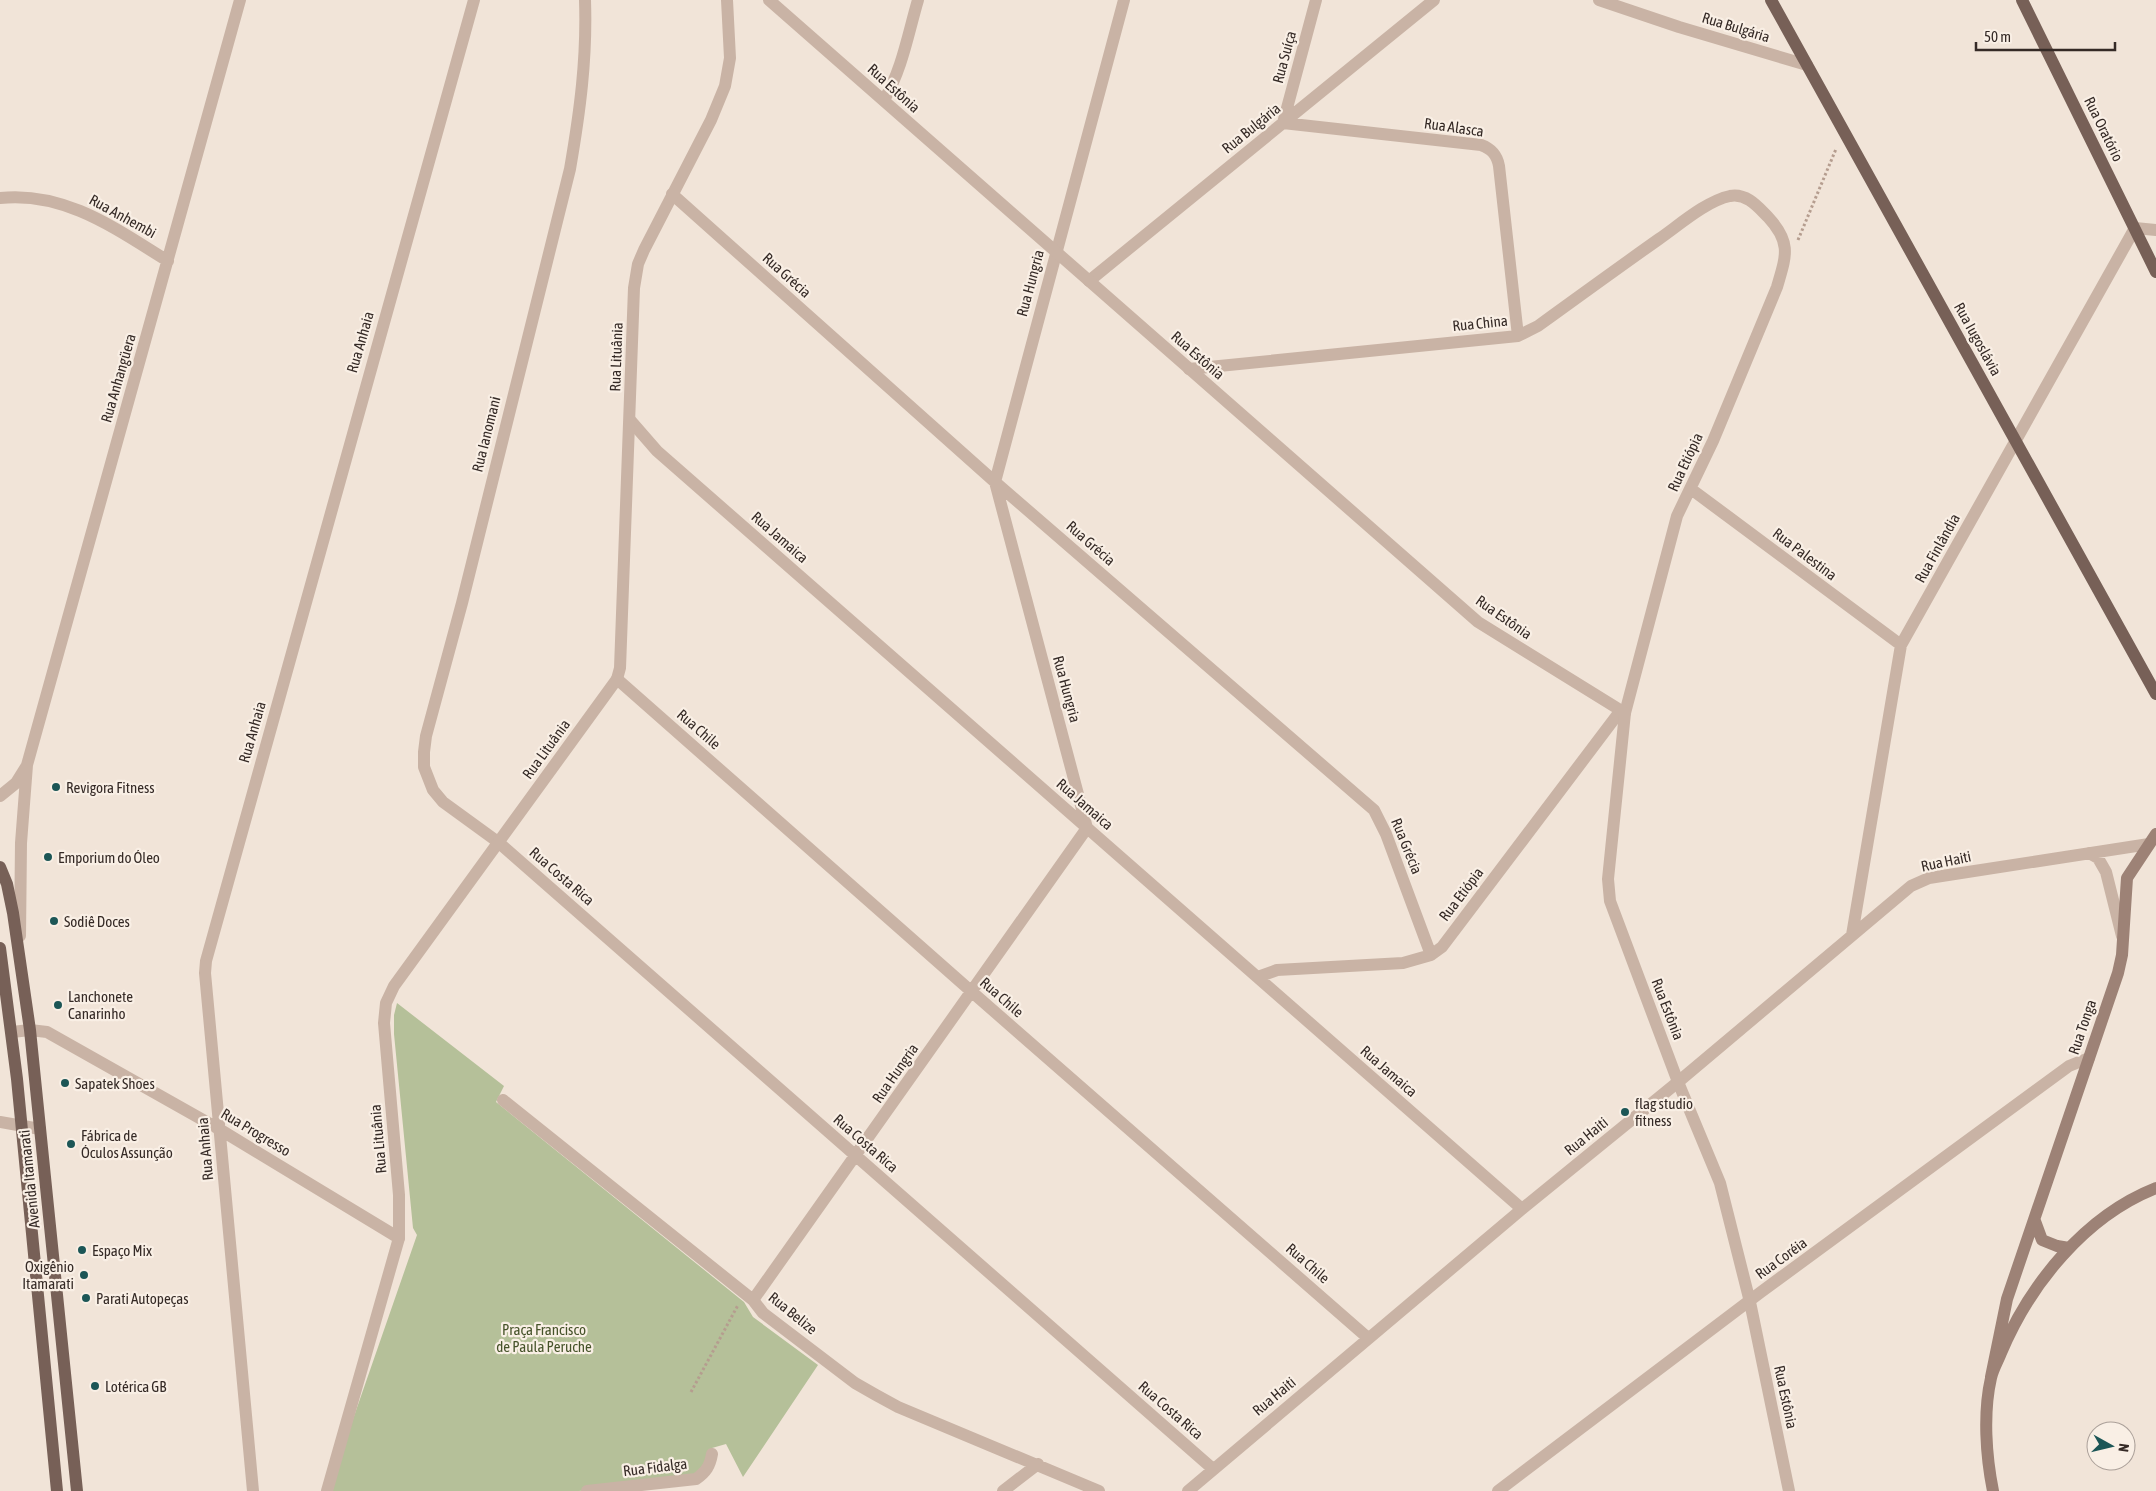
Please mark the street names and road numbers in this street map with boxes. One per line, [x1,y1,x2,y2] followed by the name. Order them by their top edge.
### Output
[1700,9,1772,45] street label: Rua Bulgária
[1269,29,1299,85] street label: Rua Suíça
[864,60,924,116] street label: Rua Estônia
[2081,94,2127,164] street label: Rua Oratório
[1219,99,1284,157] street label: Rua Bulgária
[1423,114,1485,140] street label: Rua Alasca
[87,191,159,241] street label: Rua Anhembi
[1013,248,1047,318] street label: Rua Hungria
[759,249,815,301] street label: Rua Grécia
[1951,299,2005,379] street label: Rua Iugoslávia
[343,309,377,375] street label: Rua Anhaia
[1452,312,1509,334] street label: Rua China
[606,322,626,392] street label: Rua Lituânia
[1168,327,1228,383] street label: Rua Estônia
[97,332,139,424] street label: Rua Anhangüera
[468,394,504,474] street label: Rua Ianomani
[1664,430,1706,494] street label: Rua Etiópia
[748,508,812,566] street label: Rua Jamaica
[1911,510,1963,585] street label: Rua Finlândia
[1063,517,1119,569] street label: Rua Grécia
[1770,524,1840,584] street label: Rua Palestina
[1473,592,1535,642] street label: Rua Estônia
[1050,654,1084,724] street label: Rua Hungria
[235,699,269,765] street label: Rua Anhaia
[674,706,724,753] street label: Rua Chile
[519,716,573,782] street label: Rua Lituânia
[1053,775,1117,833] street label: Rua Jamaica
[1388,816,1426,876] street label: Rua Grécia
[526,843,598,909] street label: Rua Costa Rica
[1919,847,1973,875] street label: Rua Haiti
[1435,864,1487,924] street label: Rua Etiópia
[977,974,1027,1021] street label: Rua Chile
[1649,976,1687,1042] street label: Rua Estônia
[2065,997,2099,1057] street label: Rua Tonga
[868,1040,922,1106] street label: Rua Hungria
[1357,1042,1421,1100] street label: Rua Jamaica
[367,1104,389,1174] street label: Rua Lituânia
[218,1105,294,1159] street label: Rua Progresso
[830,1110,902,1176] street label: Rua Costa Rica
[1561,1113,1611,1159] street label: Rua Haiti
[194,1117,216,1181] street label: Rua Anhaia
[15,1129,43,1229] street label: Avenida Itamarati
[1752,1234,1810,1282] street label: Rua Coréia
[1283,1240,1333,1287] street label: Rua Chile
[765,1288,821,1338] street label: Rua Belize
[1771,1364,1801,1430] street label: Rua Estônia
[1249,1373,1299,1419] street label: Rua Haiti
[1135,1377,1207,1443] street label: Rua Costa Rica
[622,1455,688,1479] street label: Rua Fidalga

